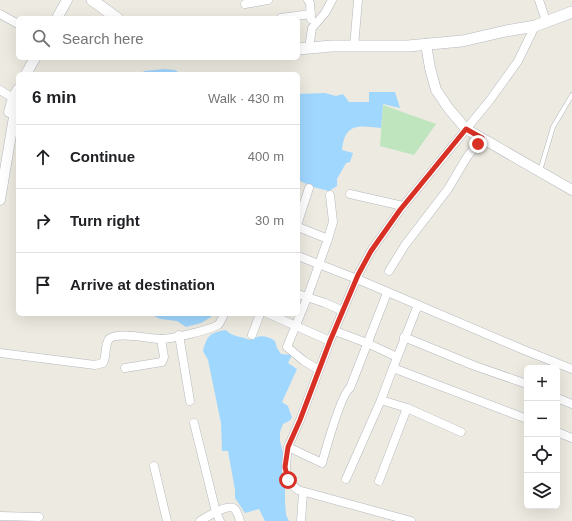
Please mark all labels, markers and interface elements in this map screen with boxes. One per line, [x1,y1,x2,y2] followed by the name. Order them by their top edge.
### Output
[16,16,300,60] search box
[30,27,52,49] icon: search
[62,30,144,47] text: Search here
[32,88,76,107] text: 6 min
[208,91,284,106] text: Walk · 430 m
[469,135,487,153] route end
[32,146,54,168] icon: ahead
[70,148,135,165] text: Continue
[248,149,284,164] text: 400 m
[32,210,54,232] icon: right
[70,212,140,229] text: Turn right
[255,213,284,228] text: 30 m
[32,274,54,296] icon: arrive
[70,276,215,293] text: Arrive at destination
[524,365,560,509] map controls
[524,365,560,401] button: +
[524,401,560,437] button: −
[524,437,560,473] button: locate
[279,471,297,489] route start
[524,473,560,509] button: layers

